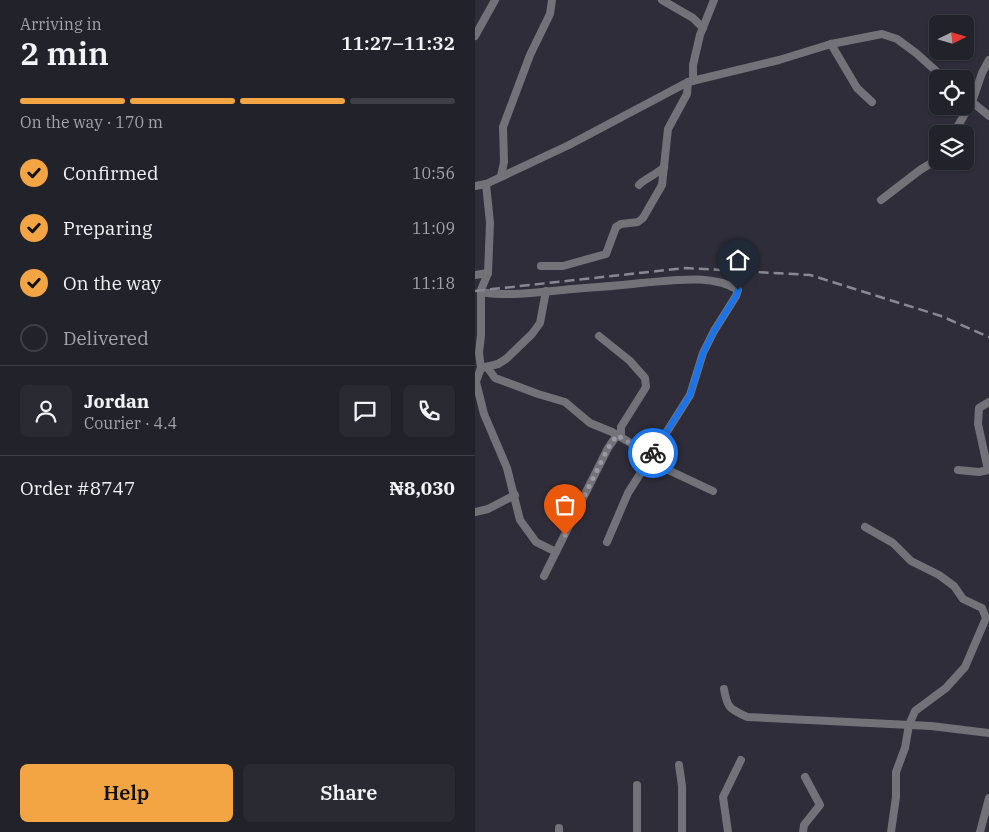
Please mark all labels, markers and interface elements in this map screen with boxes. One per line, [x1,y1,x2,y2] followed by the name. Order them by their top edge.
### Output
[20,14,102,34] text: Arriving in
[929,15,974,60] north arrow
[929,15,974,170] map controls
[341,31,455,55] text: 11:27–11:32
[20,32,109,74] text: 2 min
[929,70,974,115] button: locate
[20,112,163,132] text: On the way · 170 m
[929,125,974,170] button: layers
[20,159,48,187] icon: check
[63,161,158,185] text: Confirmed
[412,163,455,183] text: 10:56
[20,214,48,242] icon: check
[63,216,152,240] text: Preparing
[412,218,455,238] text: 11:09
[717,239,759,290] pin
[724,246,752,274] icon: home
[20,269,48,297] icon: check
[63,271,161,295] text: On the way
[412,273,455,293] text: 11:18
[63,326,149,350] text: Delivered
[20,385,72,437] button: person
[339,385,391,437] button: chat
[403,385,455,437] button: phone
[84,389,149,413] text: Jordan
[84,413,177,433] text: Courier · 4.4
[628,428,678,478] courier
[639,439,667,467] icon: bike
[20,476,135,500] text: Order #8747
[389,476,455,500] text: ₦8,030
[544,484,586,535] pin
[551,491,579,519] icon: bag
[20,764,233,822] button: Help
[243,764,455,822] button: Share

